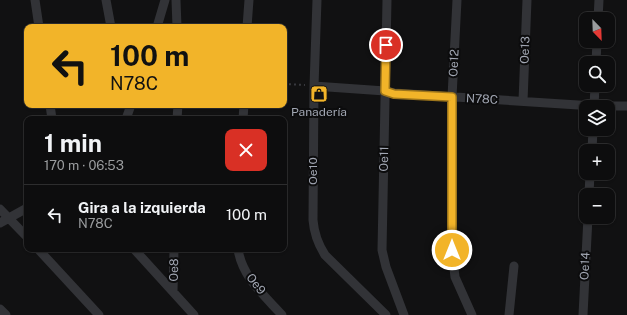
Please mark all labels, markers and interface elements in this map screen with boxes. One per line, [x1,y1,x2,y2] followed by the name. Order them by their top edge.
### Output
[579,12,615,48] north arrow
[579,12,615,224] map controls
[369,28,403,62] pin
[375,34,397,56] icon: arrive
[518,36,532,64] street label: Oe13
[110,39,189,72] text: 100 m
[44,40,96,92] icon: left
[446,49,462,77] street label: Oe12
[579,56,615,92] button: search
[110,73,158,94] text: N78C
[309,84,329,104] shop icon: Panadería
[466,91,498,107] street label: N78C
[579,100,615,136] button: layers
[291,105,347,119] place label: Panadería
[44,129,102,157] text: 1 min
[225,129,267,171] button: close
[579,144,615,180] button: +
[377,146,391,172] street label: Oe11
[306,157,320,185] street label: Oe10
[44,158,124,173] text: 170 m · 06:53
[579,188,615,224] button: −
[78,199,206,216] text: Gira a la izquierda
[44,204,66,226] icon: left
[226,206,267,223] text: 100 m
[78,216,113,231] text: N78C
[431,229,473,271] position arrow
[577,251,593,280] street label: Oe14
[167,258,181,282] street label: Oe8
[243,271,269,297] street label: Oe9

